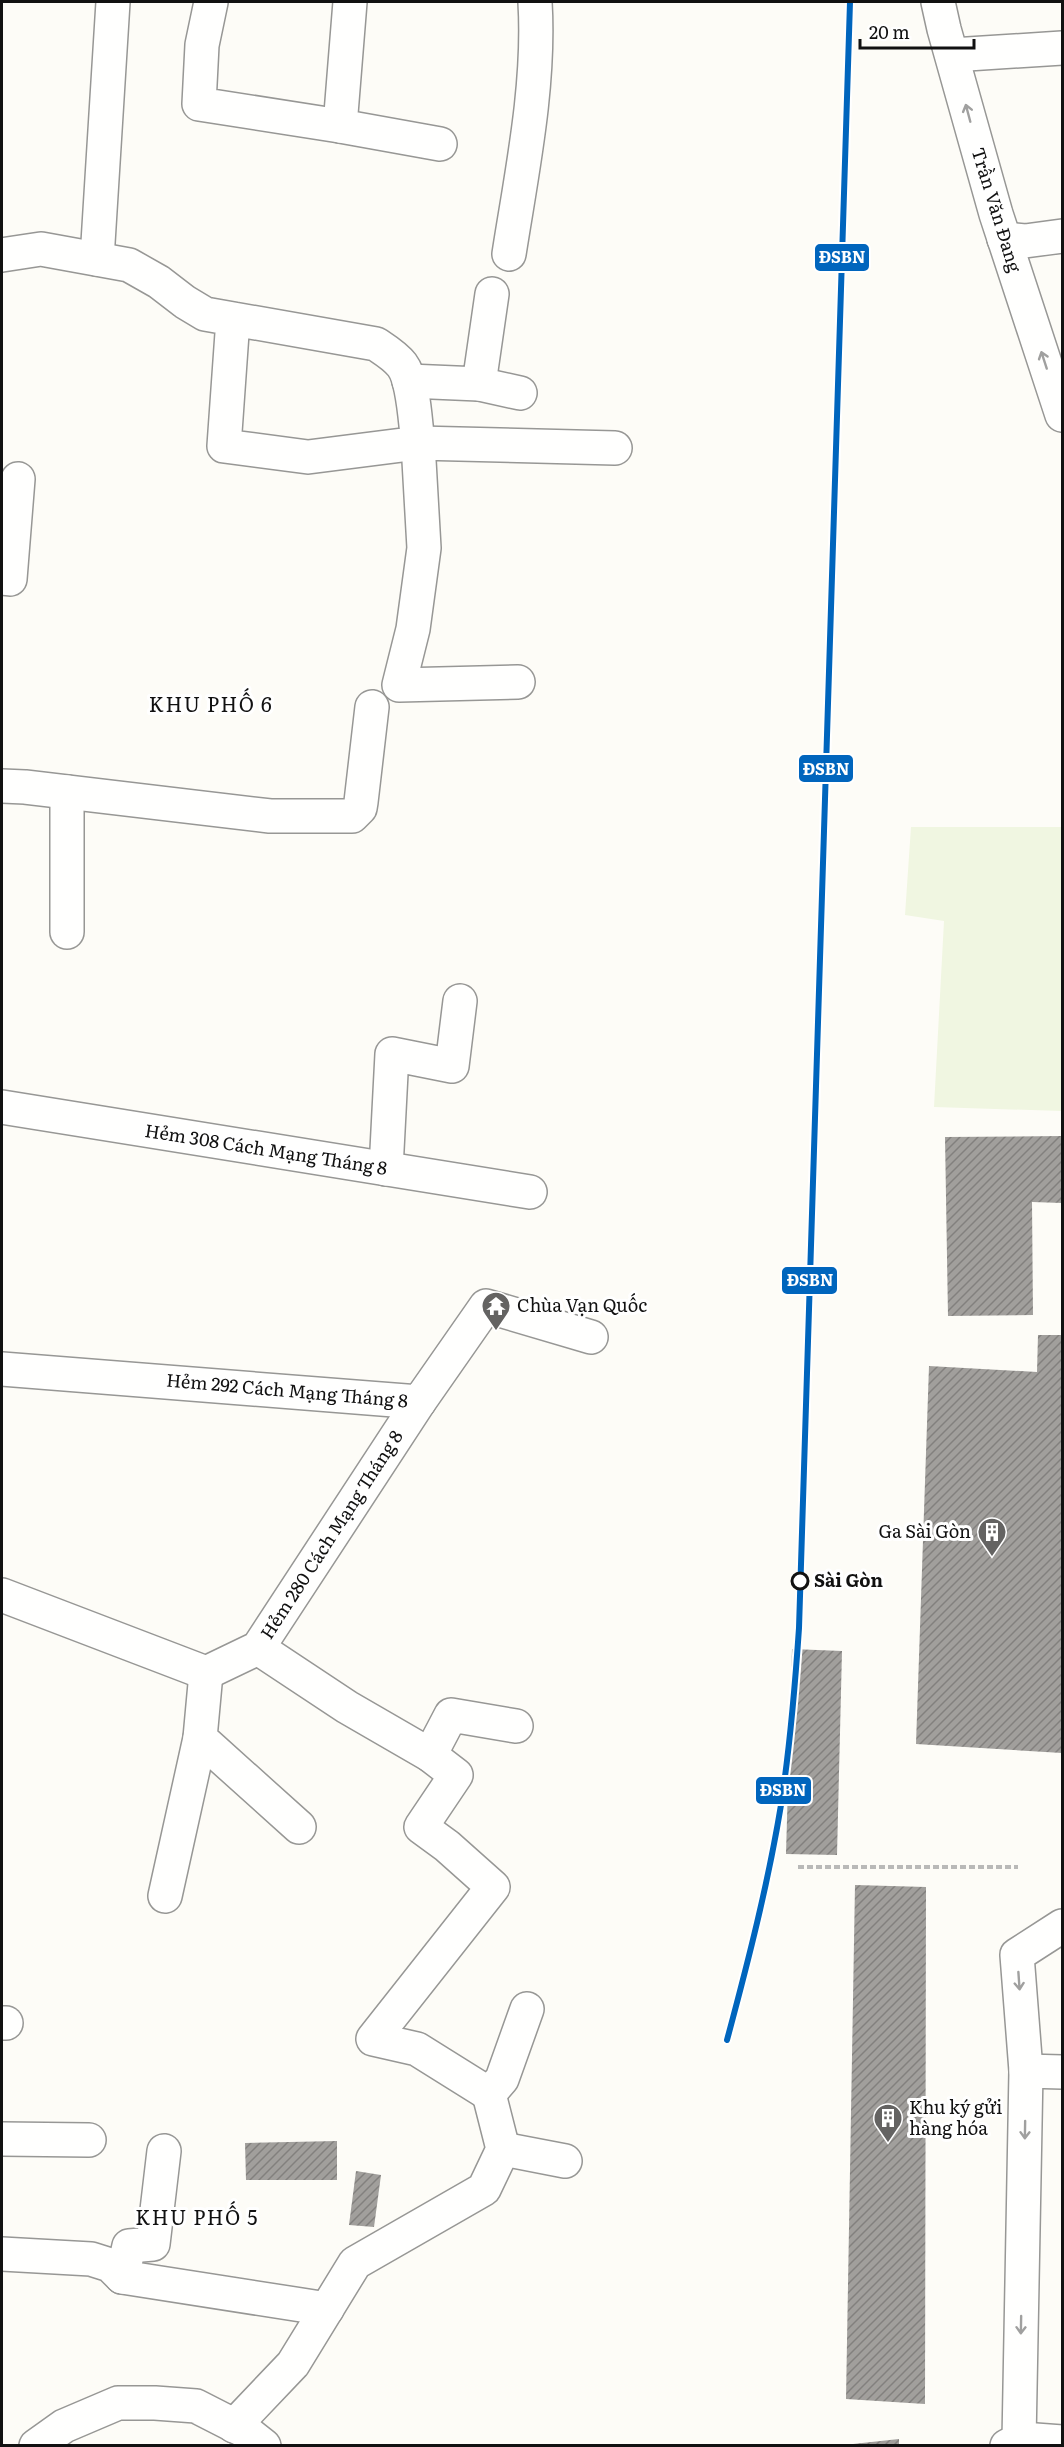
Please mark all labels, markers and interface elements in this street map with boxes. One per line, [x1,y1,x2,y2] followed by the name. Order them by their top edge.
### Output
[860,12,974,50] scale bar
[869,18,910,45] text: 20 m
[962,104,973,123] one-way arrow
[966,144,1030,276] street label: Trần Văn Ðang
[814,243,870,272] line badge: ĐSBN
[819,244,865,268] text: ĐSBN
[1038,351,1049,370] one-way arrow
[149,688,273,718] district label: KHU PHỐ 6
[798,754,854,783] line badge: ĐSBN
[803,756,849,780] text: ĐSBN
[143,1116,390,1181] street label: Hẻm 308 Cách Mạng Tháng 8
[781,1266,838,1295] line badge: ĐSBN
[787,1267,833,1291] text: ĐSBN
[480,1290,512,1332] temple icon: Chùa Vạn Quốc
[517,1291,647,1318] place label: Chùa Vạn Quốc
[165,1365,409,1414] street label: Hẻm 292 Cách Mạng Tháng 8
[253,1424,409,1644] street label: Hẻm 280 Cách Mạng Tháng 8
[976,1516,1008,1558] building icon: Ga Sài Gòn
[878,1517,971,1544] place label: Ga Sài Gòn
[814,1566,883,1593] place label: Sài Gòn
[791,1572,809,1590] marker: Sài Gòn
[755,1776,812,1805] line badge: ĐSBN
[760,1777,806,1801] text: ĐSBN
[1014,1970,1025,1990] one-way arrow
[909,2093,1002,2141] place label: Khu ký gửi hàng hóa
[872,2102,904,2144] building icon: Khu ký gửi hàng hóa
[1019,2119,1030,2139] one-way arrow
[135,2201,259,2231] district label: KHU PHỐ 5
[1015,2314,1027,2334] one-way arrow

